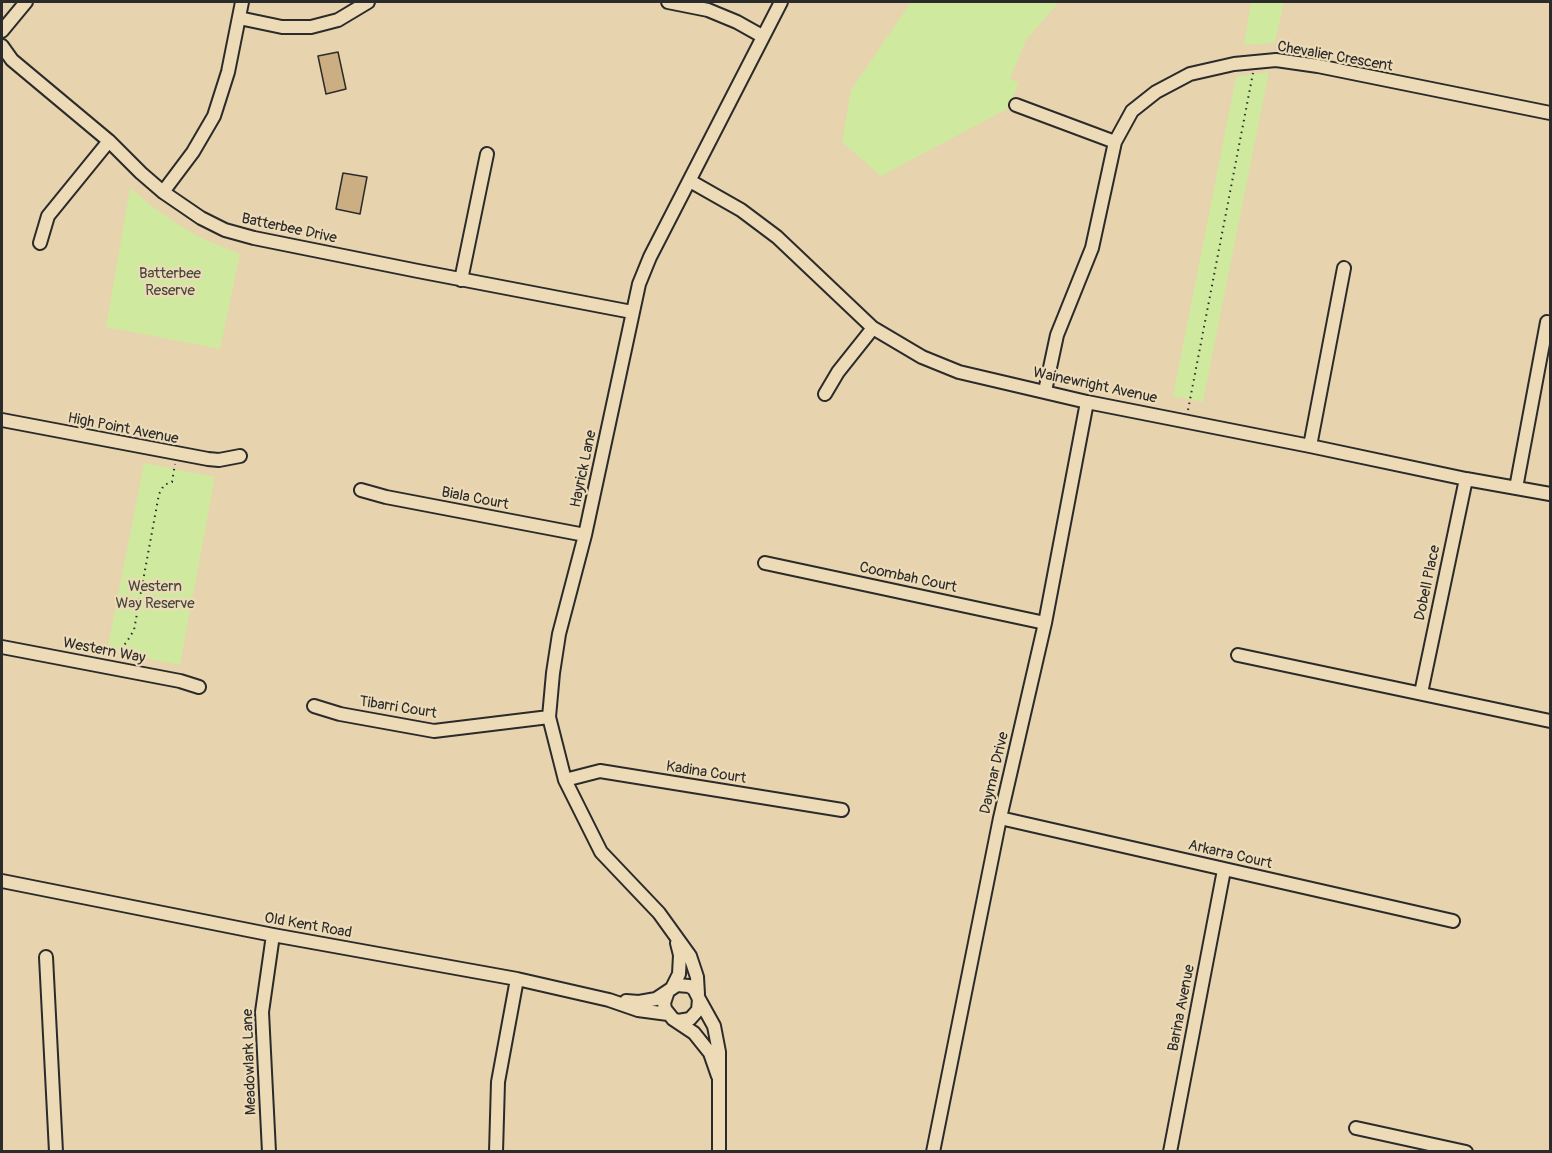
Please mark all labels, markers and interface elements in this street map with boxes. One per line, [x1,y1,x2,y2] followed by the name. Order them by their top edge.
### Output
[1276,38,1394,76] street label: Chevalier Crescent
[240,210,338,248] street label: Batterbee Drive
[139,265,201,300] park label: Batterbee Reserve
[1031,364,1159,408] street label: Wainewright Avenue
[66,409,180,449] street label: High Point Avenue
[567,429,601,509] street label: Hayrick Lane
[440,484,510,514] street label: Biala Court
[1411,544,1445,622] street label: Dobell Place
[858,559,958,597] street label: Coombah Court
[115,578,195,613] park label: Western Way Reserve
[61,634,147,668] street label: Western Way
[358,693,438,723] street label: Tibarri Court
[977,730,1013,816] street label: Daymar Drive
[665,758,747,788] street label: Kadina Court
[1186,837,1274,873] street label: Arkarra Court
[263,909,353,943] street label: Old Kent Road
[1165,963,1199,1053] street label: Barina Avenue
[239,1008,261,1116] street label: Meadowlark Lane

